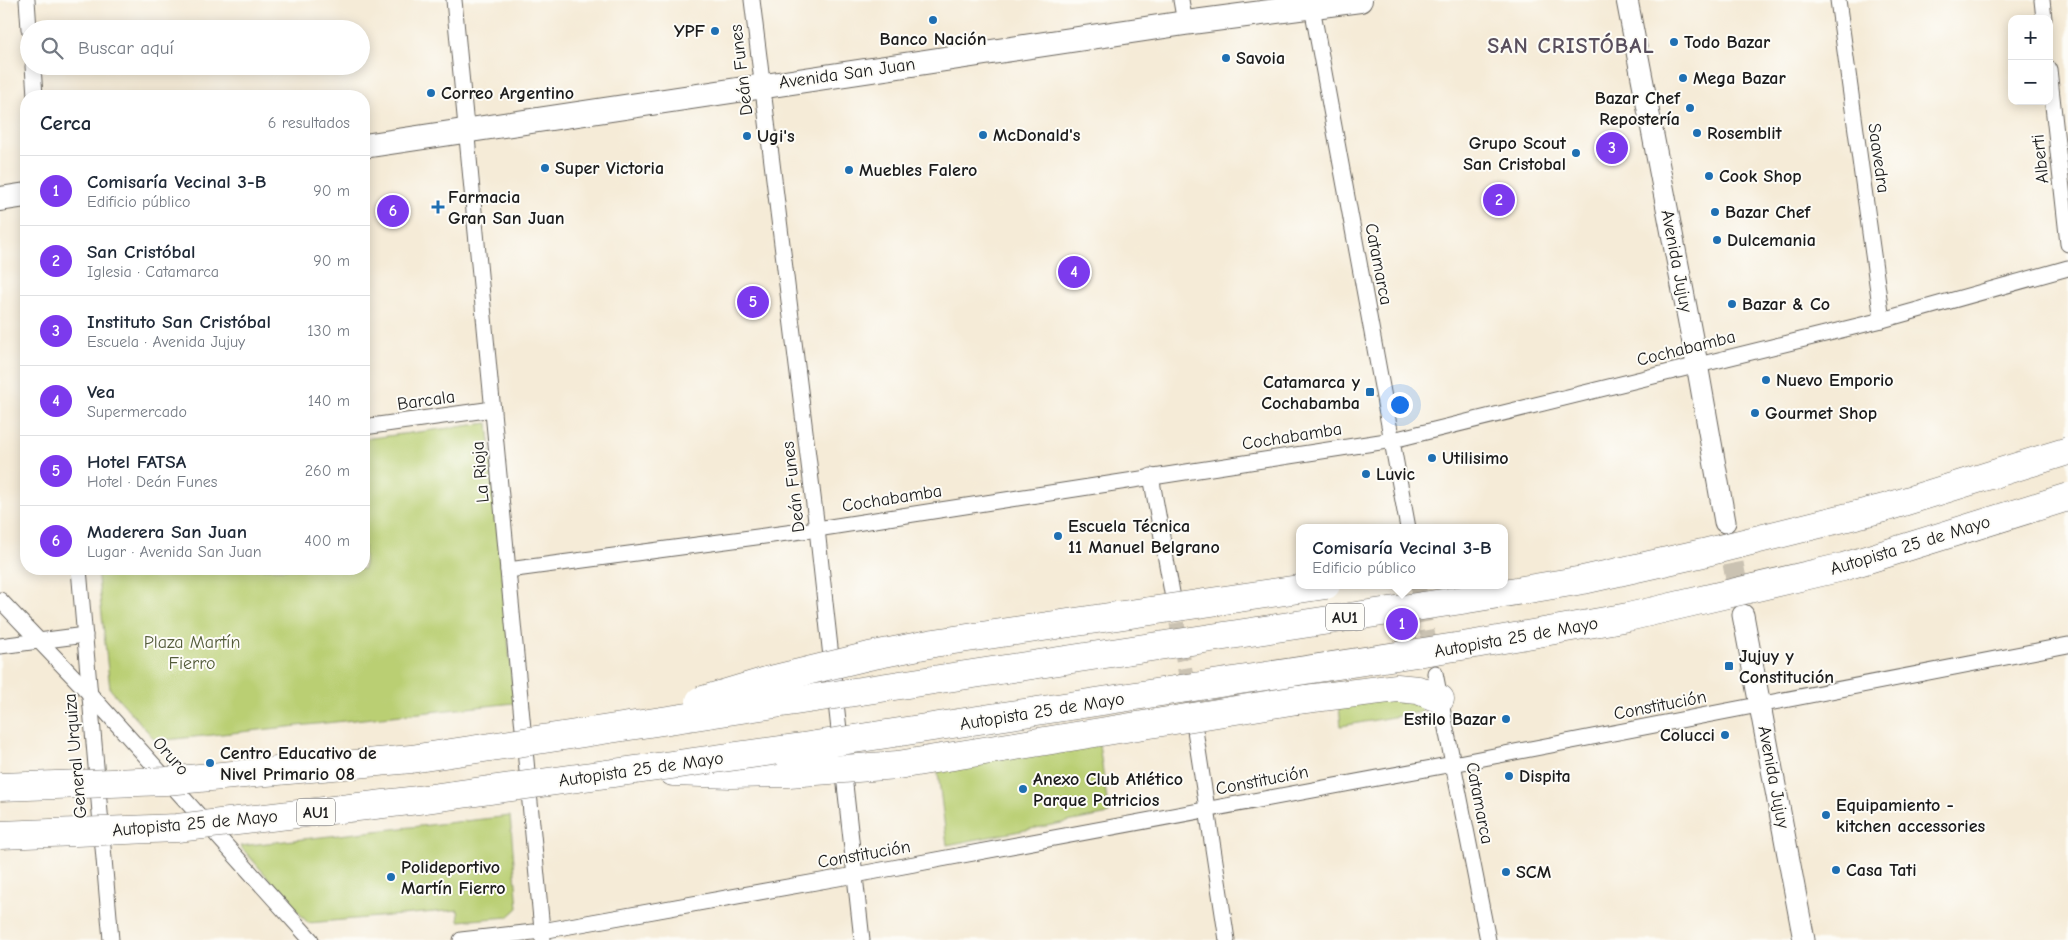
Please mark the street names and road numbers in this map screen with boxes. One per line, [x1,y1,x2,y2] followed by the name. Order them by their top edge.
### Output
[725,23,758,117] street label: Deán Funes
[778,54,917,93] street label: Avenida San Juan
[1863,122,1894,194] street label: Saavedra
[2027,133,2054,185] street label: Alberti
[1656,208,1697,315] street label: Avenida Jujuy
[1360,221,1397,307] street label: Catamarca
[1635,326,1738,371] street label: Cochabamba
[396,386,456,415] street label: Barcala
[1241,418,1344,455] street label: Cochabamba
[467,440,494,504] street label: La Rioja
[777,440,810,534] street label: Deán Funes
[841,480,944,517] street label: Cochabamba
[1828,511,1993,580] street label: Autopista 25 de Mayo
[1326,604,1364,630] road number: AU1
[1432,613,1600,662] street label: Autopista 25 de Mayo
[1612,686,1708,725] street label: Constitución
[958,688,1126,735] street label: Autopista 25 de Mayo
[60,693,91,819] street label: General Urquiza
[1753,724,1794,831] street label: Avenida Jujuy
[148,733,193,780] street label: Oruro
[557,748,725,791] street label: Autopista 25 de Mayo
[1461,760,1498,846] street label: Catamarca
[1214,761,1310,800] street label: Constitución
[297,799,335,826] road number: AU1
[111,806,279,841] street label: Autopista 25 de Mayo
[816,836,912,873] street label: Constitución

